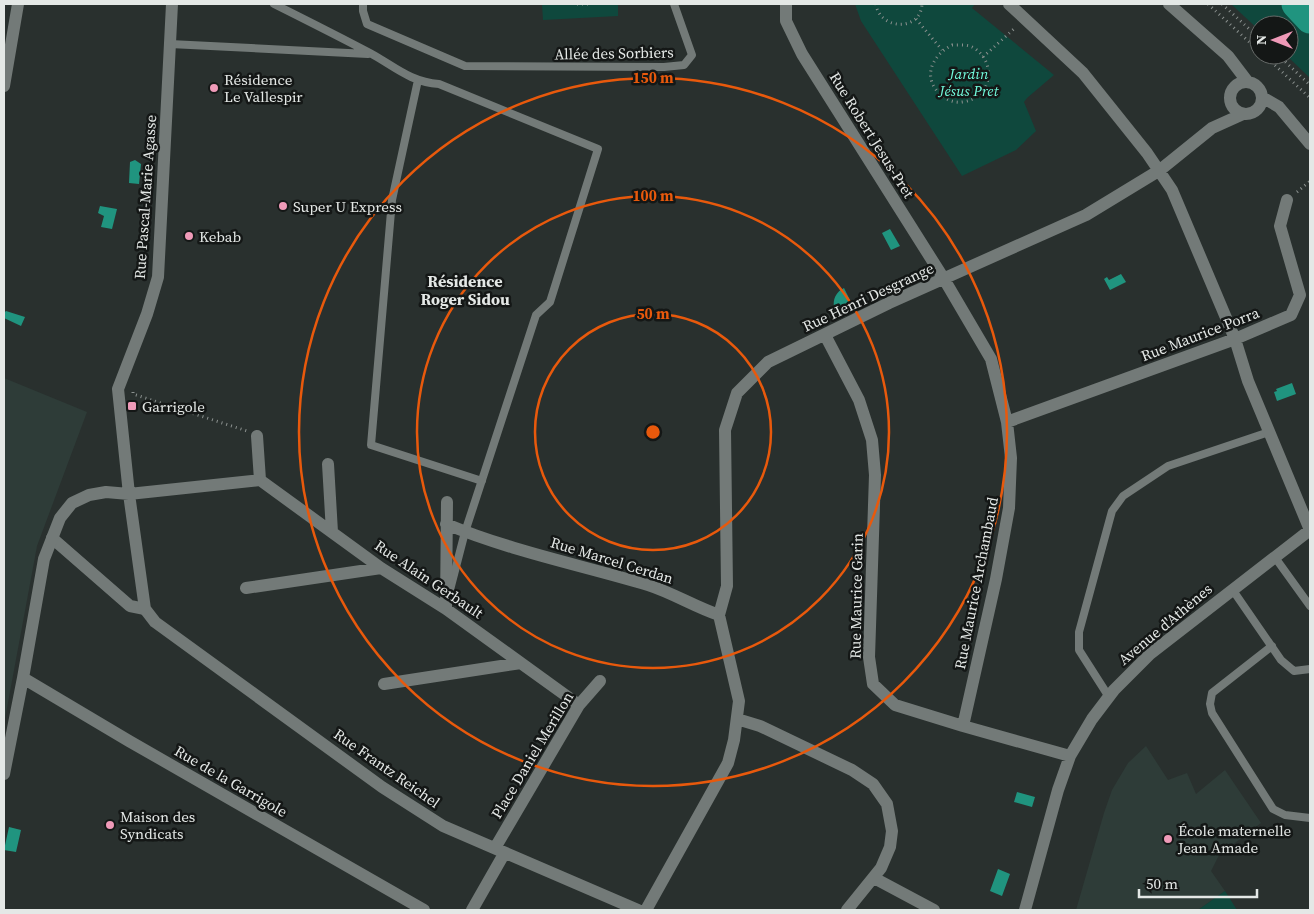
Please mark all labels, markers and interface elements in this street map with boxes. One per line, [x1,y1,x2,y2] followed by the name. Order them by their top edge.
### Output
[1249,15,1299,65] north arrow
[1251,35,1271,45] text: N
[554,41,674,65] street label: Allée des Sorbiers
[938,63,999,101] park label: Jardin Jésus Pret
[632,67,674,88] text: 150 m
[825,68,919,202] street label: Rue Robert Jesus-Pret
[224,69,303,107] place label: Résidence Le Vallespir
[208,82,220,94] marker: Résidence Le Vallespir
[129,114,161,280] street label: Rue Pascal-Marie Agasse
[632,185,674,206] text: 100 m
[293,196,402,217] place label: Super U Express
[277,200,289,212] marker: Super U Express
[199,226,241,247] place label: Kebab
[183,230,195,242] marker: Kebab
[799,257,937,337] street label: Rue Henri Desgrange
[420,270,510,310] district label: Résidence Roger Sidou
[1138,302,1263,366] street label: Rue Maurice Porra
[636,303,670,324] text: 50 m
[142,396,205,417] place label: Garrigole
[126,400,138,412] marker: Garrigole
[644,423,662,441] centre of rings
[949,495,1003,671] street label: Rue Maurice Archambaud
[548,531,676,589] street label: Rue Marcel Cerdan
[844,533,868,659] street label: Rue Maurice Garin
[371,535,488,623] street label: Rue Alain Gerbault
[1113,578,1217,670] street label: Avenue d'Athènes
[486,688,578,822] street label: Place Daniel Merillon
[330,723,445,813] street label: Rue Frantz Reichel
[171,740,292,822] street label: Rue de la Garrigole
[120,806,195,844] place label: Maison des Syndicats
[104,819,116,831] marker: Maison des Syndicats
[1177,820,1292,858] place label: École maternelle Jean Amade
[1162,833,1174,845] marker: École maternelle Jean Amade
[1139,866,1256,898] scale bar
[1146,873,1178,894] text: 50 m

